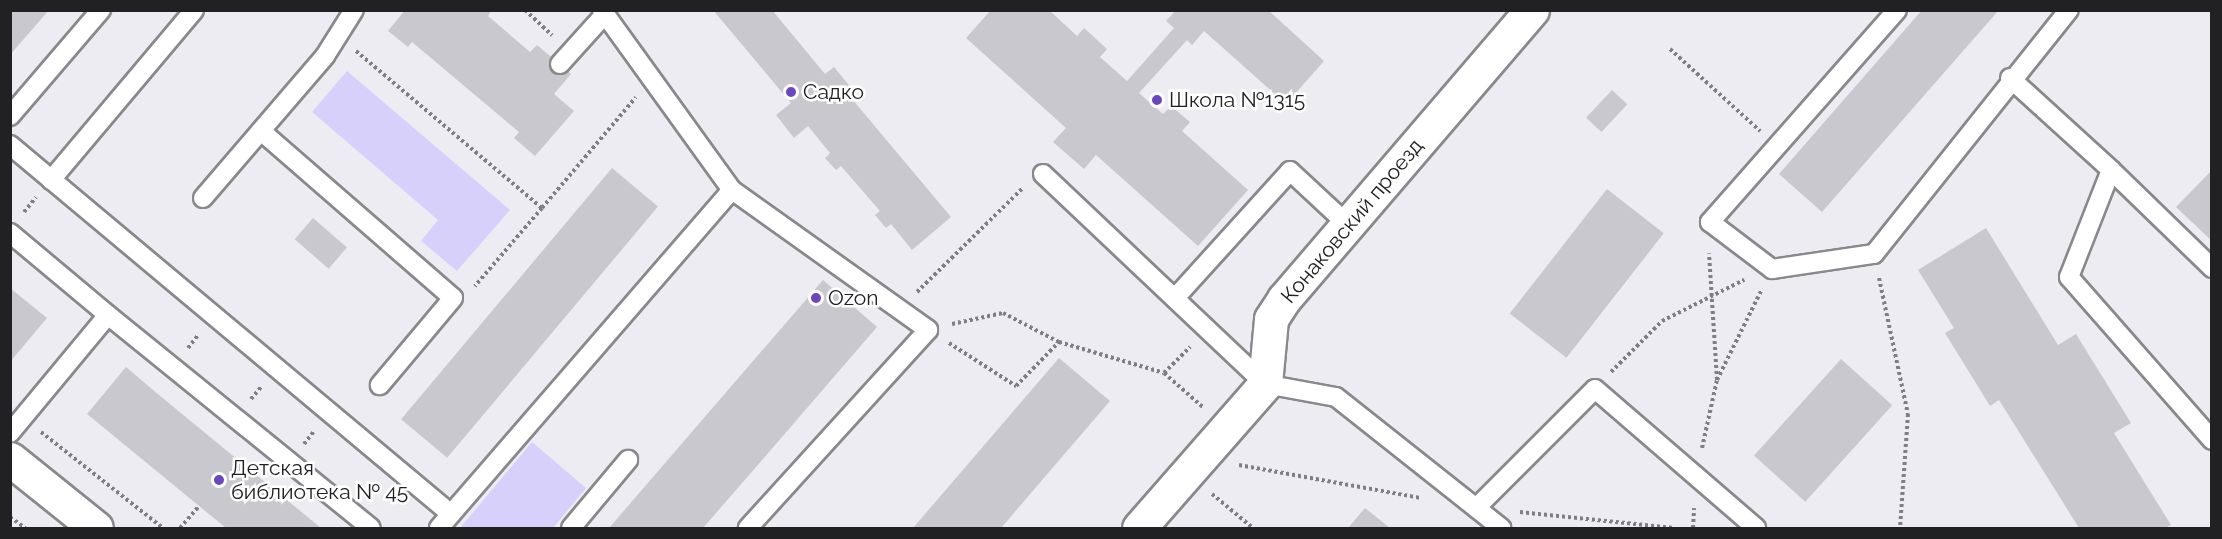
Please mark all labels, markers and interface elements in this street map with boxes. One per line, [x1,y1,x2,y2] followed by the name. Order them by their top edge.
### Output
[803,79,864,105] place label: Садко
[784,85,798,99] marker: Садко
[1169,87,1305,113] place label: Школа №1315
[1150,93,1164,107] marker: Школа №1315
[1276,134,1428,308] street label: Конаковский проезд
[828,285,879,311] place label: Ozon
[809,291,823,305] marker: Ozon
[231,455,408,505] place label: Детская библиотека № 45
[212,473,226,487] marker: Детская библиотека № 45

